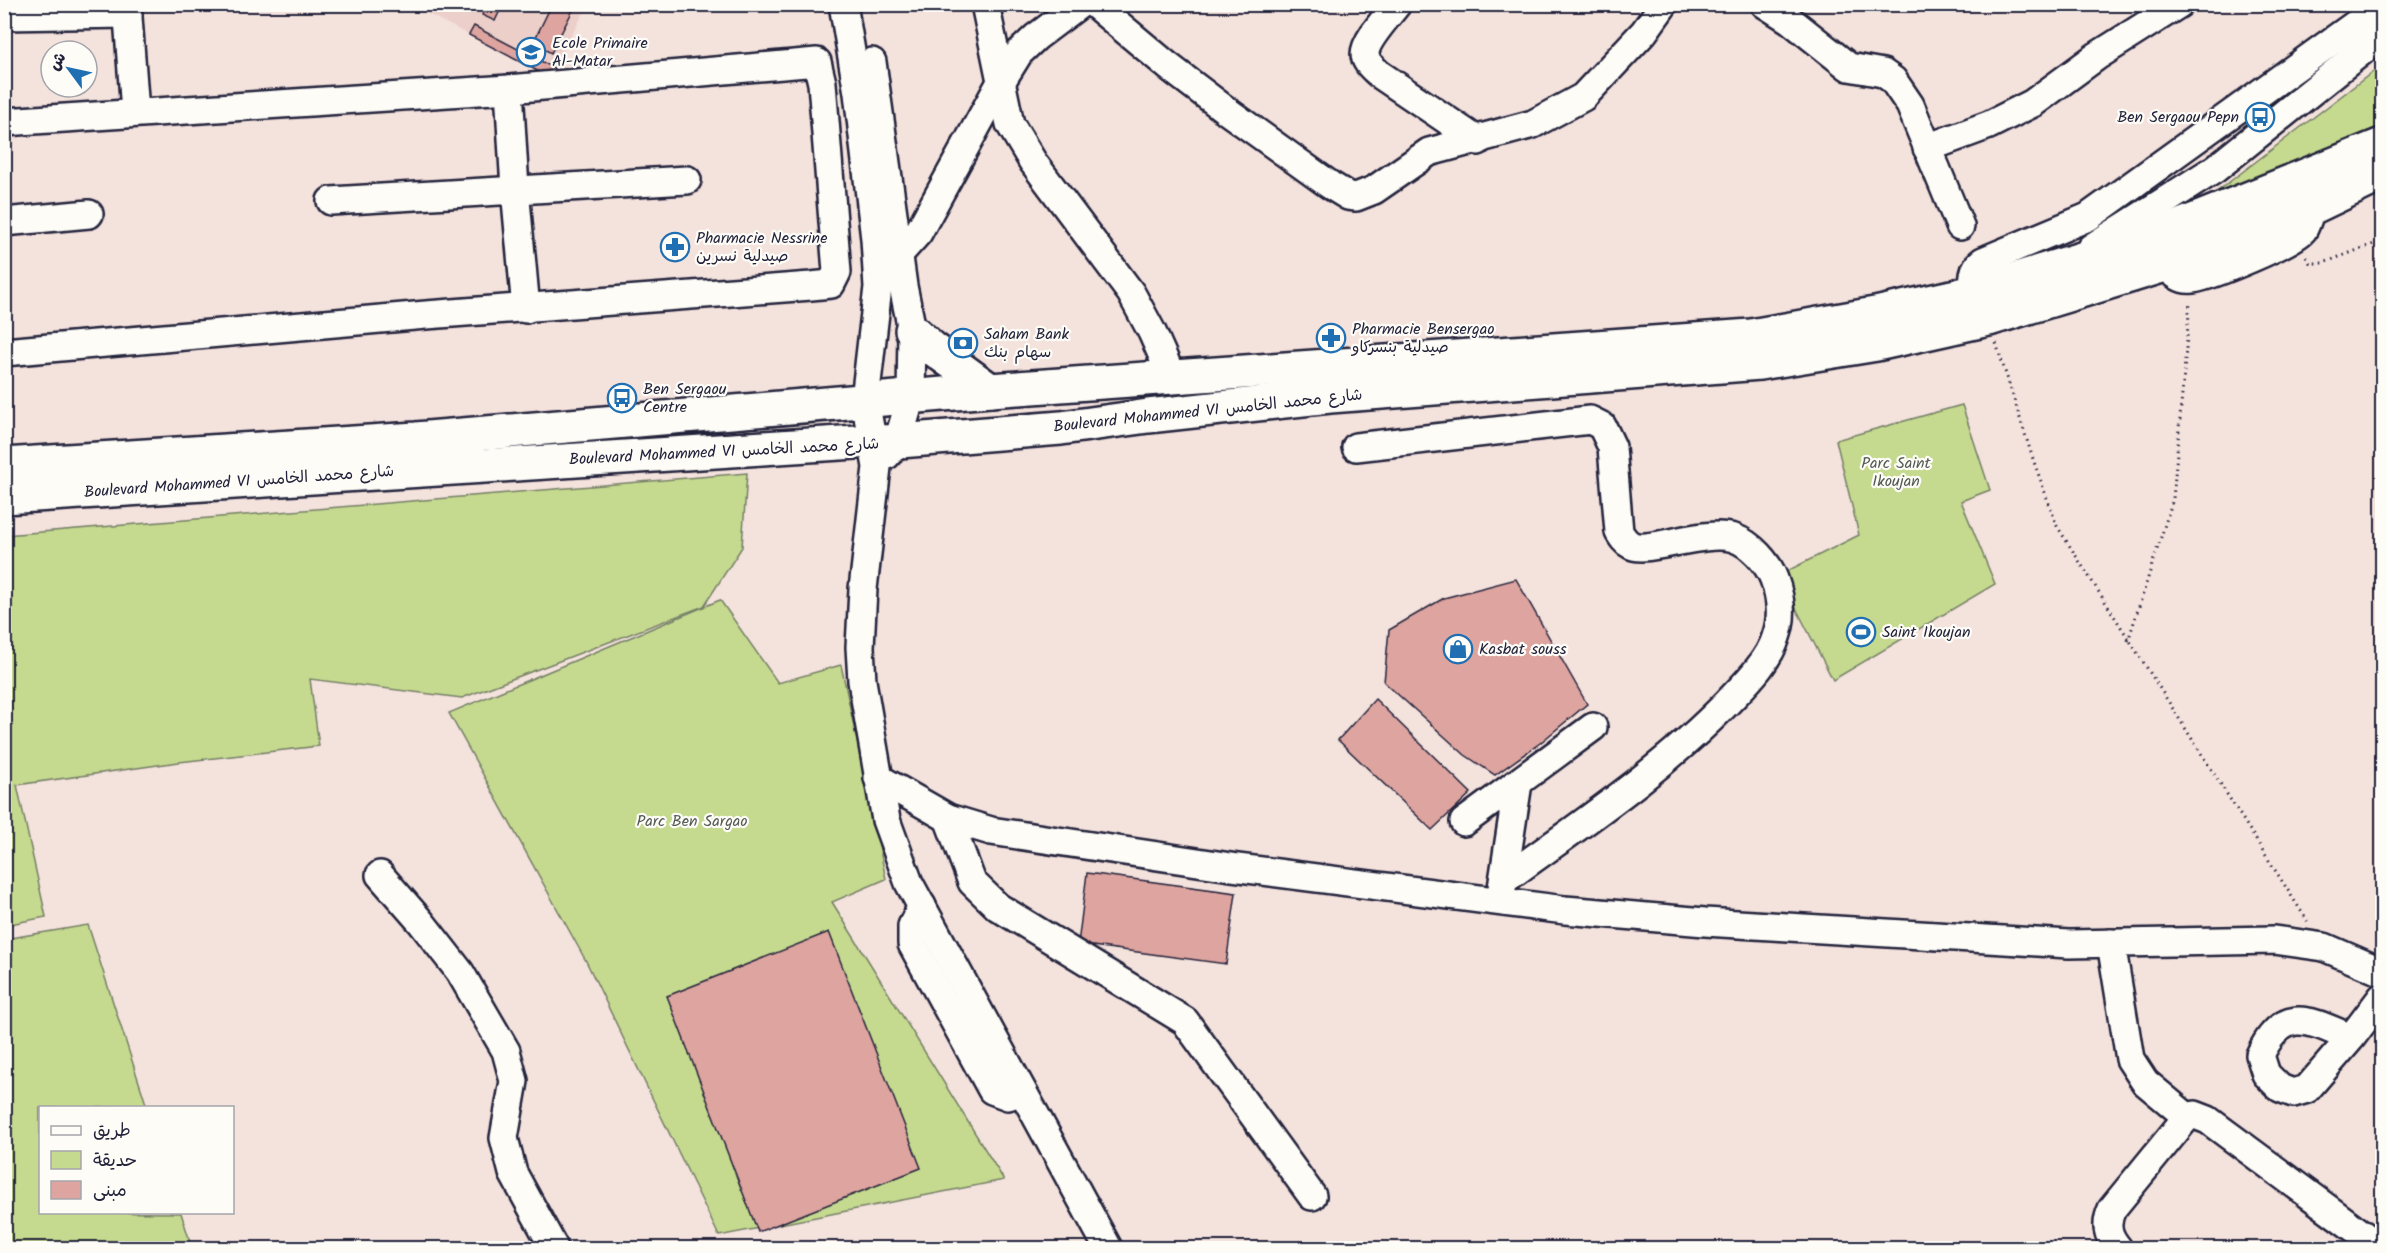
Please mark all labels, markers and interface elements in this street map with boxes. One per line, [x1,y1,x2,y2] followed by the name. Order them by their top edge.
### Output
[552,31,648,74] place label: Ecole Primaire Al-Matar
[515,36,547,68] school or university icon: Ecole Primaire Al-Matar
[39,39,99,99] north arrow
[42,47,73,76] text: ش
[2244,101,2276,133] bus stop icon: Ben Sergaou Pepn
[2117,105,2239,130] place label: Ben Sergaou Pepn
[696,226,827,269] place label: Pharmacie Nessrine صيدلية نسرين
[659,231,691,263] pharmacy icon: Pharmacie Nessrine صيدلية نسرين
[1350,317,1494,360] place label: Pharmacie Bensergao صيدلية بنسركاو
[984,322,1069,365] place label: Saham Bank سهام بنك
[1315,322,1347,354] pharmacy icon: Pharmacie Bensergao صيدلية بنسركاو
[947,327,979,359] bank icon: Saham Bank سهام بنك
[643,377,727,420] place label: Ben Sergaou Centre
[606,382,638,414] bus stop icon: Ben Sergaou Centre
[1052,382,1364,440] street label: Boulevard Mohammed VI شارع محمد الخامس
[568,431,880,473] street label: Boulevard Mohammed VI شارع محمد الخامس
[1861,451,1932,494] park label: Parc Saint Ikoujan
[83,459,395,505] street label: Boulevard Mohammed VI شارع محمد الخامس
[1845,616,1877,648] sports icon: Saint Ikoujan
[1882,620,1970,645] place label: Saint Ikoujan
[1442,633,1474,665] shop icon: Kasbat souss
[1479,637,1567,662] place label: Kasbat souss
[636,809,748,834] park label: Parc Ben Sargao
[39,1106,234,1214] legend
[93,1117,131,1146] text: طريق
[93,1147,137,1176] text: حديقة
[93,1177,127,1206] text: مبنى

